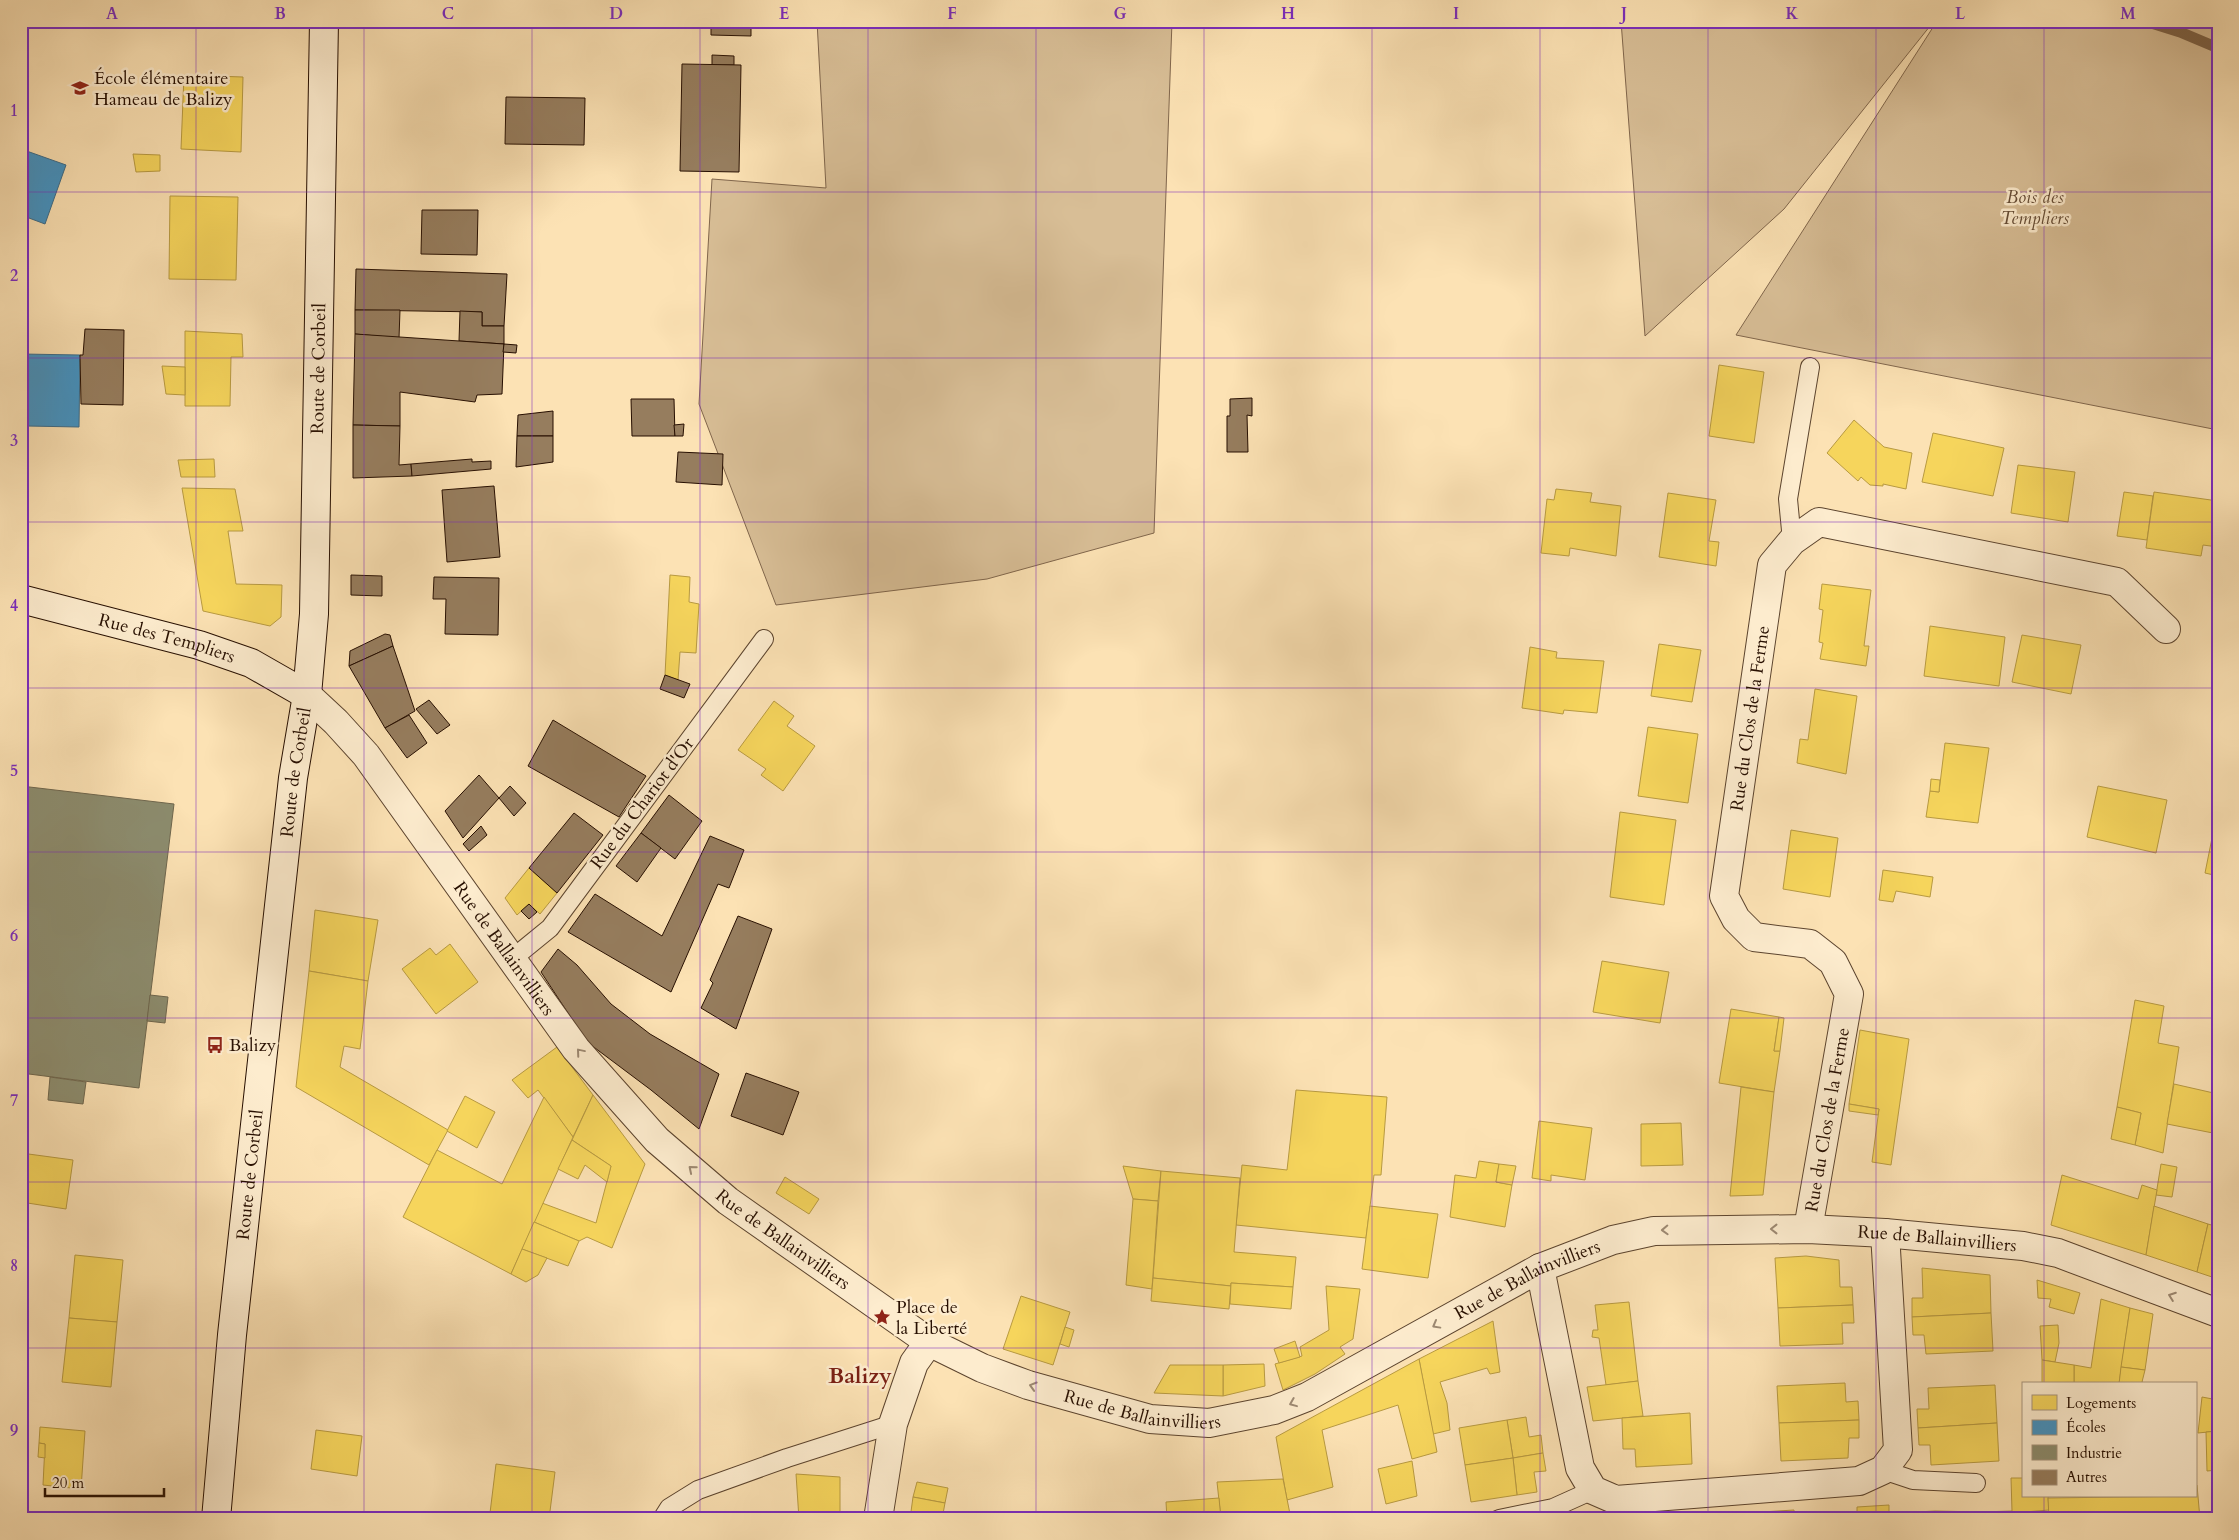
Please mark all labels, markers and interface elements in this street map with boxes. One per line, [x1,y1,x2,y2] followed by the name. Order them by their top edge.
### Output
[106,3,118,25] text: A
[274,3,286,25] text: B
[442,3,454,25] text: C
[609,3,623,25] text: D
[779,3,789,25] text: E
[947,3,957,25] text: F
[1113,3,1127,25] text: G
[1281,3,1295,25] text: H
[1453,3,1459,25] text: I
[1619,3,1627,25] text: J
[1786,3,1799,25] text: K
[1955,3,1966,25] text: L
[2120,3,2136,25] text: M
[94,66,233,112] place label: École élémentaire Hameau de Balizy
[70,78,90,98] school or university icon: École élémentaire Hameau de Balizy
[10,100,18,122] text: 1
[2001,185,2069,231] park label: Bois des Templiers
[10,265,18,287] text: 2
[305,302,332,434] street label: Route de Corbeil
[10,430,18,452] text: 3
[10,595,18,617] text: 4
[96,608,238,670] street label: Rue des Templiers
[1724,624,1776,813] street label: Rue du Clos de la Ferme
[275,705,318,839] street label: Route de Corbeil
[585,732,700,874] street label: Rue du Chariot d'Or
[10,760,18,782] text: 5
[447,877,560,1021] street label: Rue de Ballainvilliers
[10,925,18,947] text: 6
[1799,1025,1856,1214] street label: Rue du Clos de la Ferme
[229,1033,277,1058] place label: Balizy
[205,1035,225,1055] bus stop icon: Balizy
[576,1049,585,1058] one-way arrow
[10,1090,18,1112] text: 7
[230,1108,270,1241] street label: Route de Corbeil
[689,1167,698,1175] one-way arrow
[710,1184,855,1296] street label: Rue de Ballainvilliers
[1857,1220,2018,1258] street label: Rue de Ballainvilliers
[1769,1224,1777,1234] one-way arrow
[1660,1225,1668,1235] one-way arrow
[1450,1234,1604,1326] street label: Rue de Ballainvilliers
[10,1255,18,1277] text: 8
[2168,1291,2177,1302] one-way arrow
[896,1295,967,1341] place label: Place de la Liberté
[872,1307,892,1327] place icon: Place de la Liberté
[1432,1319,1441,1329] one-way arrow
[828,1361,892,1391] district label: Balizy
[1029,1382,1037,1392] one-way arrow
[2022,1382,2196,1498] legend
[1061,1384,1223,1436] street label: Rue de Ballainvilliers
[2066,1393,2136,1413] text: Logements
[1289,1396,1298,1407] one-way arrow
[2066,1417,2106,1437] text: Écoles
[10,1420,18,1442] text: 9
[2066,1443,2122,1463] text: Industrie
[45,1465,164,1497] scale bar
[2066,1467,2107,1487] text: Autres
[52,1473,84,1493] text: 20 m

